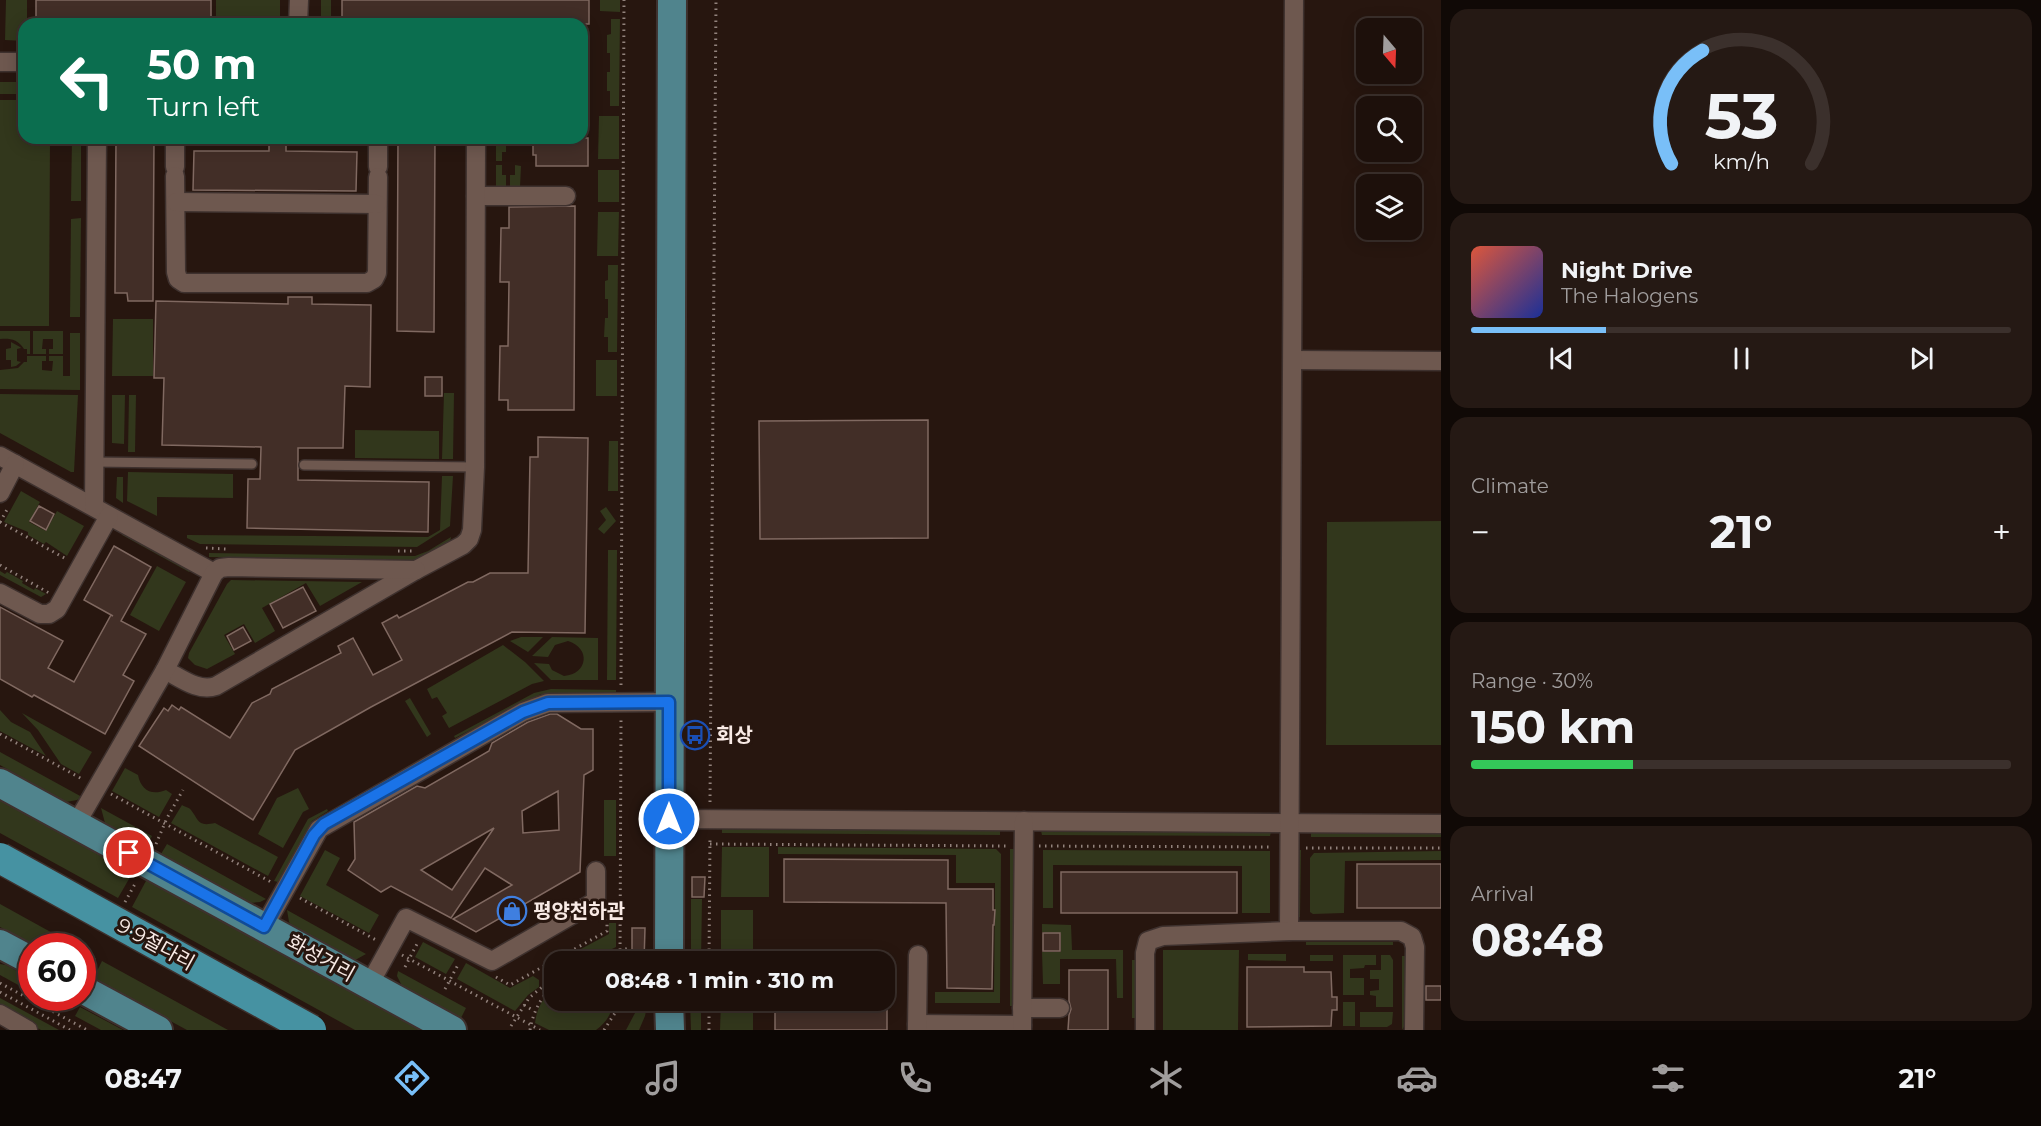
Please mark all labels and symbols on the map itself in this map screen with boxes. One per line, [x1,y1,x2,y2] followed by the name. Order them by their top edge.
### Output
[1356,18,1422,84] north arrow
[679,719,711,751] bus stop icon: 회상
[716,723,753,747] place label: 회상
[637,787,701,851] position arrow
[103,827,154,878] pin
[496,895,528,927] shop icon: 평양천하관
[533,899,626,923] place label: 평양천하관
[113,913,199,975] street label: 9·9절다리
[283,930,359,986] street label: 화성거리
[18,933,96,1011] speed limit sign: 60

